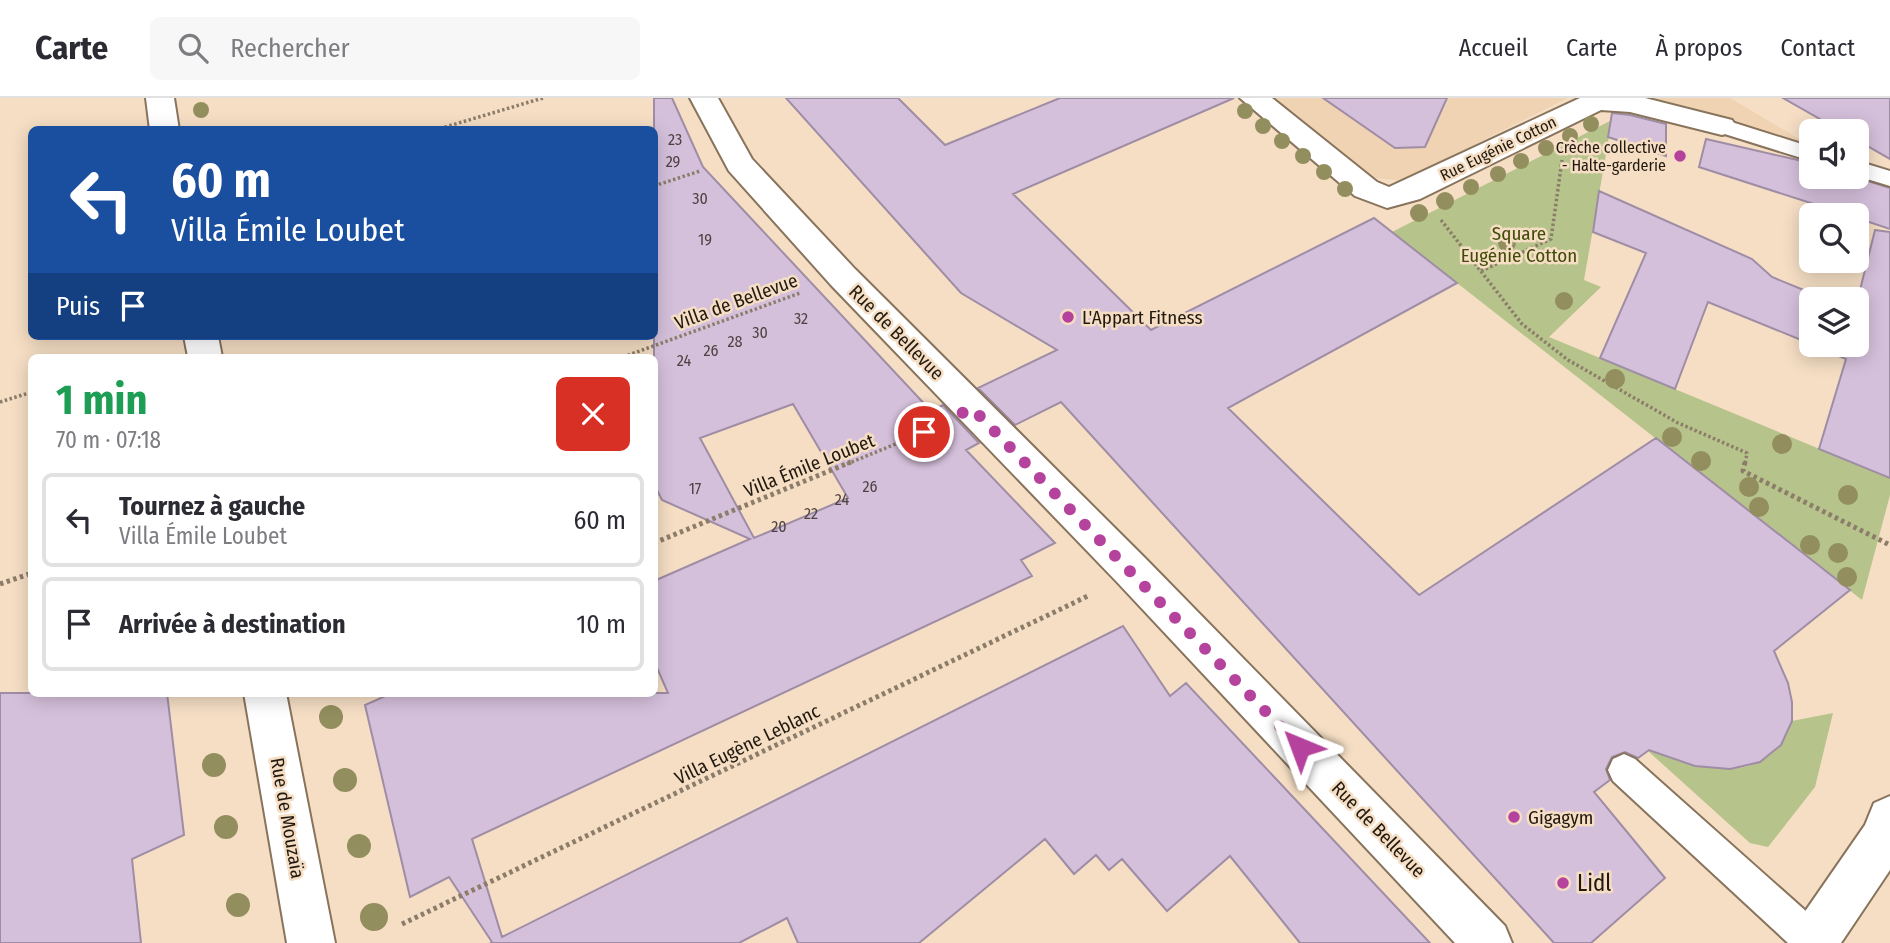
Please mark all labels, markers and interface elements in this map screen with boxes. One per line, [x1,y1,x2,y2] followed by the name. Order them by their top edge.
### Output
[150,17,640,80] search box
[35,28,108,68] text: Carte
[174,29,212,67] icon: search
[230,33,350,64] text: Rechercher
[1459,34,1528,62] text: Accueil
[1566,34,1617,62] text: Carte
[1655,34,1742,62] text: À propos
[1780,34,1855,62] text: Contact
[1437,112,1559,185] street label: Rue Eugénie Cotton
[1799,119,1869,357] map controls
[1799,119,1869,189] button: sound
[668,130,682,149] house number: 23
[1556,138,1666,175] place label: Crèche collective - Halte-garderie
[1672,148,1688,164] marker: Crèche collective - Halte-garderie
[171,151,271,210] text: 60 m
[666,152,681,171] house number: 29
[56,154,147,245] icon: left
[692,189,708,208] house number: 30
[1799,203,1869,273] button: search
[171,211,405,249] text: Villa Émile Loubet
[1461,222,1577,267] park label: Square Eugénie Cotton
[698,230,712,249] house number: 19
[672,269,801,334] street label: Villa de Bellevue
[844,280,949,385] street label: Rue de Bellevue
[114,287,152,325] icon: arrive
[1799,287,1869,357] button: layers
[56,291,100,322] text: Puis
[1082,306,1203,329] place label: L'Appart Fitness
[794,309,808,328] house number: 32
[1060,309,1076,325] marker: L'Appart Fitness
[752,323,768,342] house number: 30
[727,332,743,351] house number: 28
[704,341,719,360] house number: 26
[677,351,691,370] house number: 24
[56,375,147,425] text: 1 min
[556,377,630,451] button: close
[894,402,954,462] pin
[905,413,943,451] icon: arrive
[56,426,161,454] text: 70 m · 07:18
[741,429,879,502] street label: Villa Émile Loubet
[863,477,878,496] house number: 26
[689,479,702,498] house number: 17
[835,490,849,509] house number: 24
[119,491,305,522] text: Tournez à gauche
[60,501,98,539] icon: left
[804,504,818,523] house number: 22
[573,505,626,536] text: 60 m
[771,517,787,536] house number: 20
[119,522,287,550] text: Villa Émile Loubet
[60,605,98,643] icon: arrive
[119,609,346,640] text: Arrivée à destination
[576,609,626,640] text: 10 m
[671,699,823,790] street label: Villa Eugène Leblanc
[1263,710,1337,784] position arrow
[266,756,309,880] street label: Rue de Mouzaïa
[1327,776,1430,882] street label: Rue de Bellevue
[1528,806,1593,829] place label: Gigagym
[1506,809,1522,825] marker: Gigagym
[1577,869,1611,897] place label: Lidl
[1555,875,1571,891] marker: Lidl

